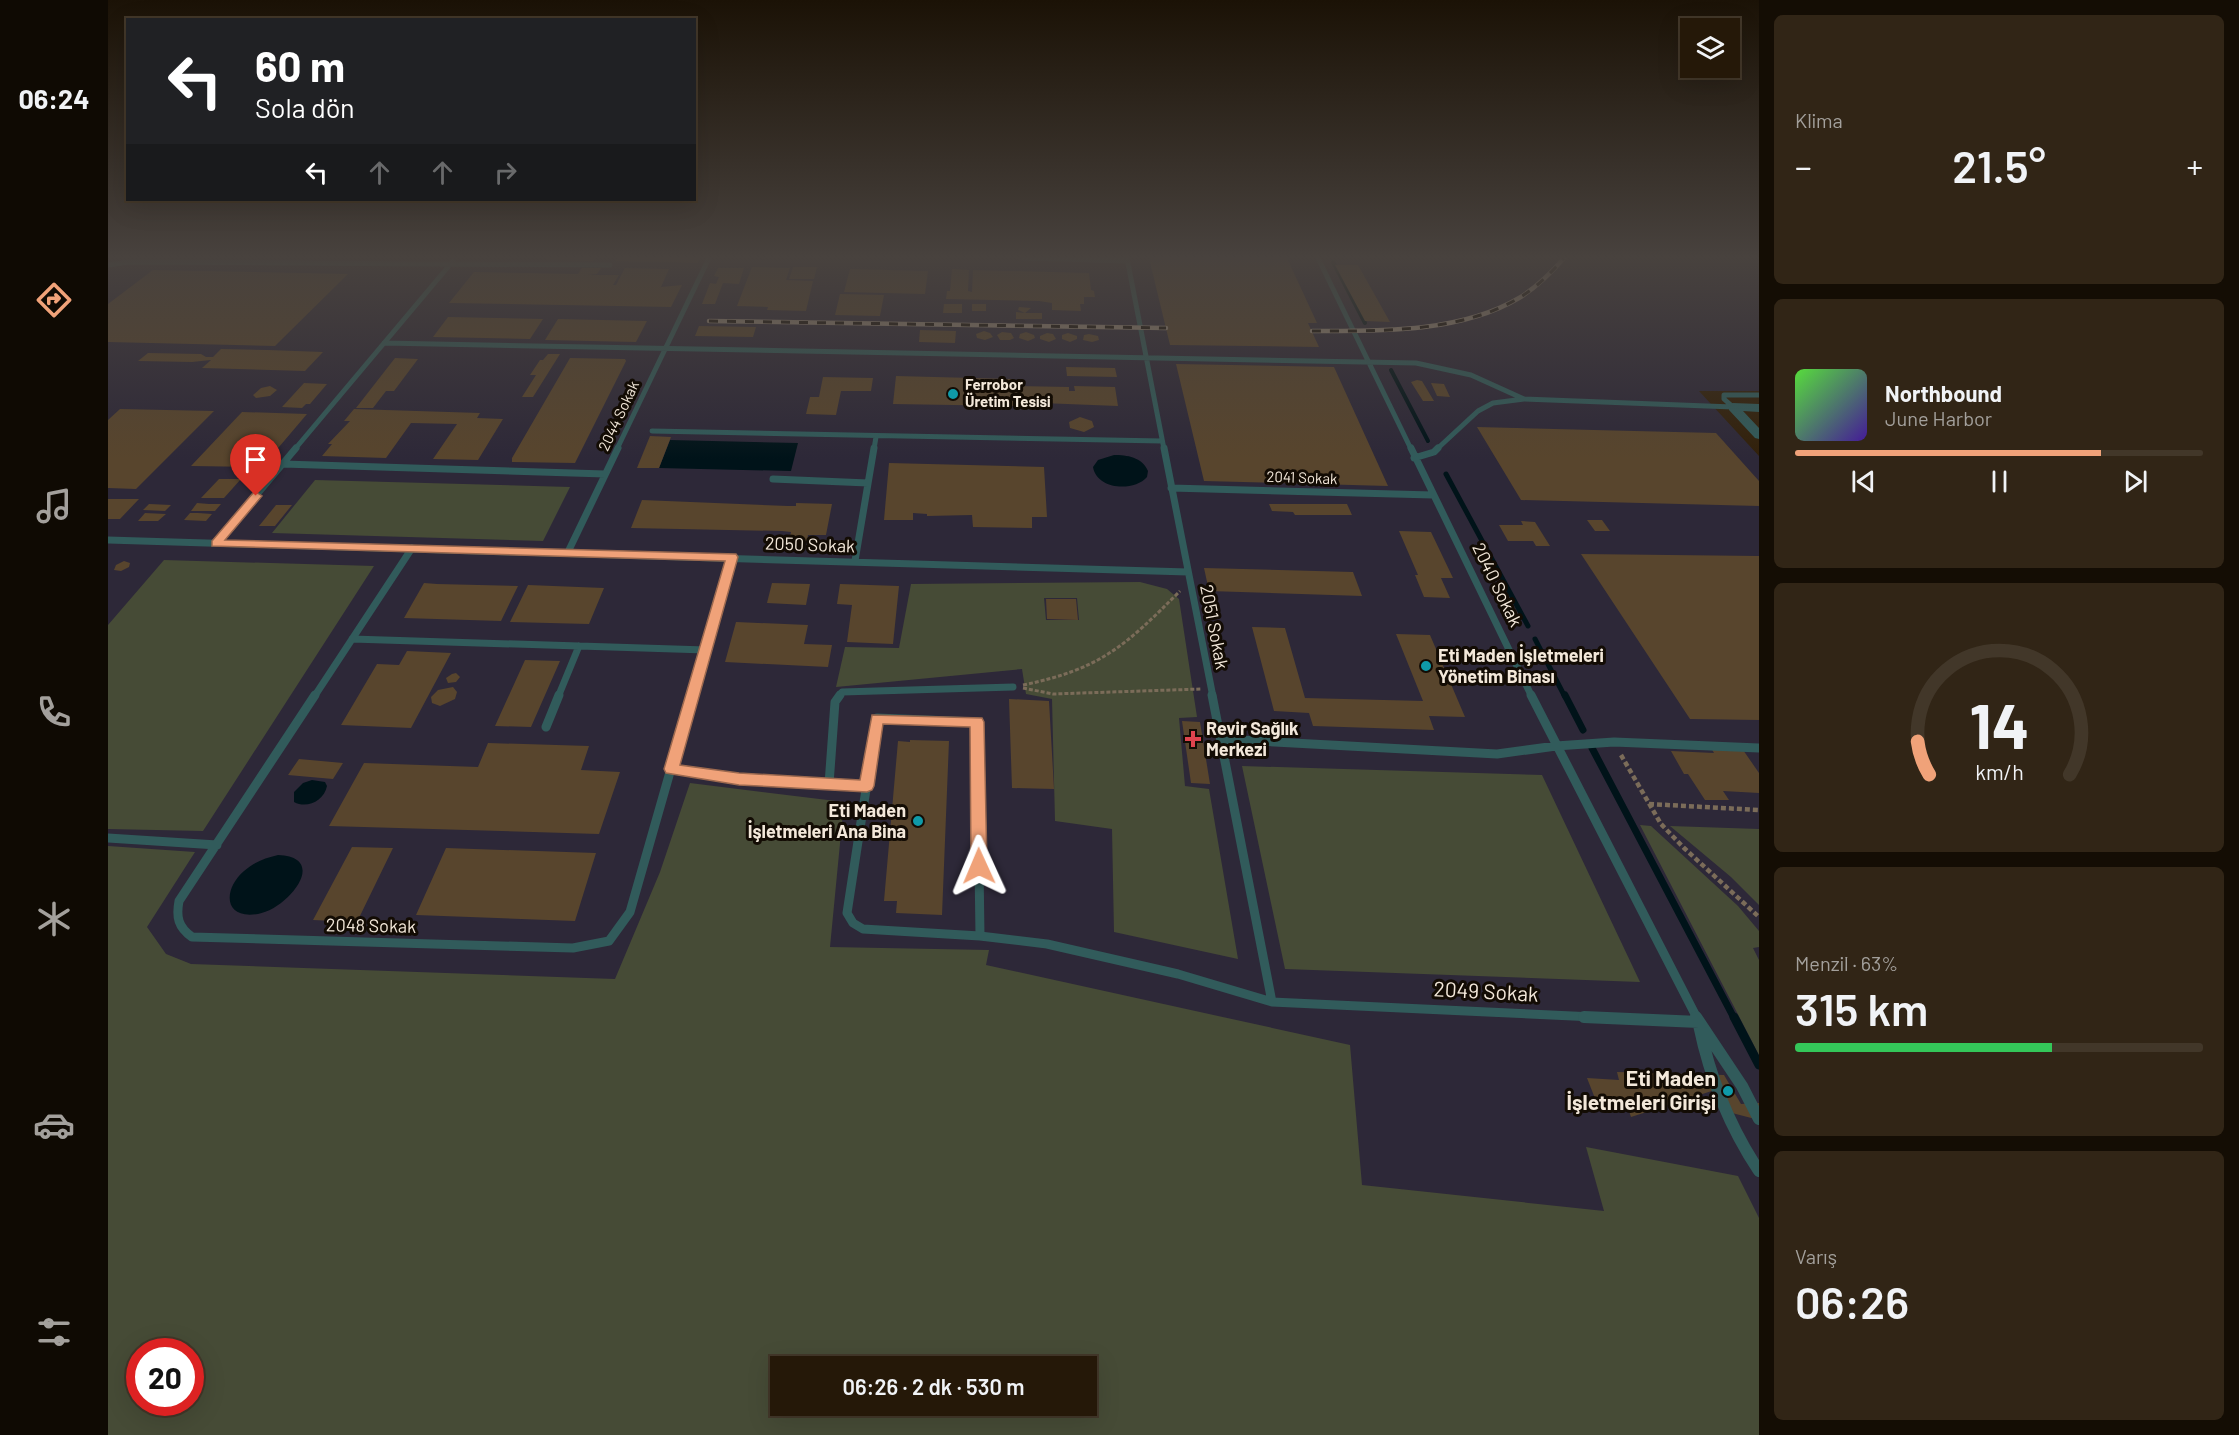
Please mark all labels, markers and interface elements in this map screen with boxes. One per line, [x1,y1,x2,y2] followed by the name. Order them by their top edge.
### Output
[1680,18,1740,78] map controls
[1680,18,1740,78] button: layers
[255,40,345,90] text: 60 m
[156,42,234,120] icon: left
[18,82,90,114] text: 06:24
[255,91,355,123] text: Sola dön
[1795,108,1843,132] text: Klima
[1952,138,2046,192] text: 21.5°
[1795,146,1812,186] text: −
[2186,146,2203,186] text: +
[300,156,333,189] icon: left
[363,156,396,189] icon: ahead
[426,156,459,189] icon: ahead
[489,156,522,189] icon: right
[33,279,75,321] icon: directions
[965,375,1051,410] place label: Ferrobor Üretim Tesisi
[594,377,642,454] street label: 2044 Sokak
[1885,380,2002,406] text: Northbound
[946,387,960,401] marker: Ferrobor Üretim Tesisi
[1885,406,1992,430] text: June Harbor
[230,434,281,496] pin
[239,443,272,476] icon: arrive
[1847,465,1880,498] icon: previous
[1983,465,2016,498] icon: pause
[2119,465,2152,498] icon: next
[1266,467,1338,487] street label: 2041 Sokak
[33,485,75,527] icon: music
[765,531,856,557] street label: 2050 Sokak
[1468,539,1528,630] street label: 2040 Sokak
[1196,583,1234,671] street label: 2051 Sokak
[1438,644,1604,687] place label: Eti Maden İşletmeleri Yönetim Binası
[1419,659,1433,673] marker: Eti Maden İşletmeleri Yönetim Binası
[1969,687,2029,761] text: 14
[33,691,75,733] icon: phone
[1206,717,1299,760] place label: Revir Sağlık Merkezi
[1184,730,1202,748] marker: Revir Sağlık Merkezi
[1975,759,2023,784] text: km/h
[748,799,906,842] place label: Eti Maden İşletmeleri Ana Bina
[911,814,925,828] marker: Eti Maden İşletmeleri Ana Bina
[947,834,1011,898] position arrow
[33,898,75,940] icon: climate
[326,913,416,937] street label: 2048 Sokak
[1795,951,1898,975] text: Menzil · 63%
[1433,975,1539,1006] street label: 2049 Sokak
[1795,981,1928,1035] text: 315 km
[1566,1065,1716,1114] place label: Eti Maden İşletmeleri Girişi
[1721,1084,1735,1098] marker: Eti Maden İşletmeleri Girişi
[33,1104,75,1146] icon: car
[1795,1244,1837,1268] text: Varış
[1795,1274,1909,1328] text: 06:26
[33,1311,75,1353] icon: filters
[126,1338,204,1416] speed limit sign: 20
[842,1373,1025,1399] text: 06:26 · 2 dk · 530 m

